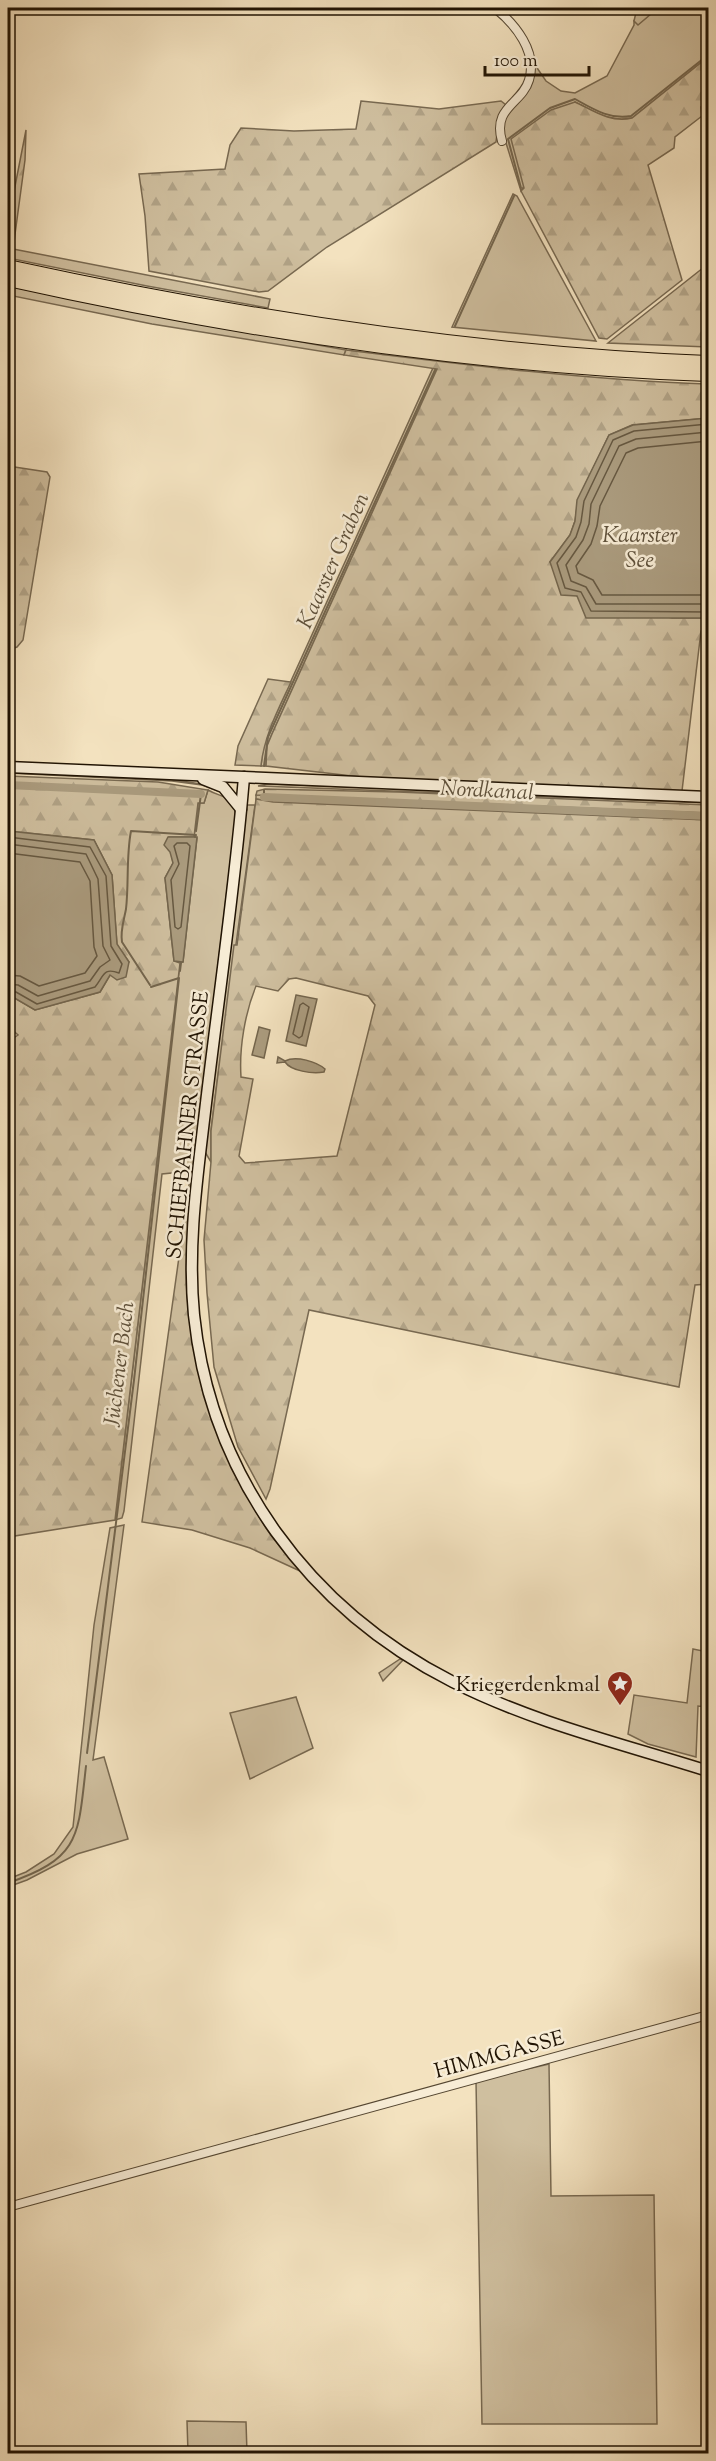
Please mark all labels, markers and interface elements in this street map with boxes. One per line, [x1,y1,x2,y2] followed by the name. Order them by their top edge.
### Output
[485,39,588,77] scale bar
[494,49,538,75] text: 100 m
[290,488,379,634] water label: Kaarster Graben
[602,521,678,578] water label: Kaarster See
[439,774,535,810] water label: Nordkanal
[160,989,218,1261] street label: SCHIEFBAHNER STRASSE
[97,1300,145,1430] water label: Jüchener Bach
[605,1669,635,1707] place icon: Kriegerdenkmal
[456,1671,600,1701] place label: Kriegerdenkmal
[431,2024,568,2088] street label: HIMMGASSE

